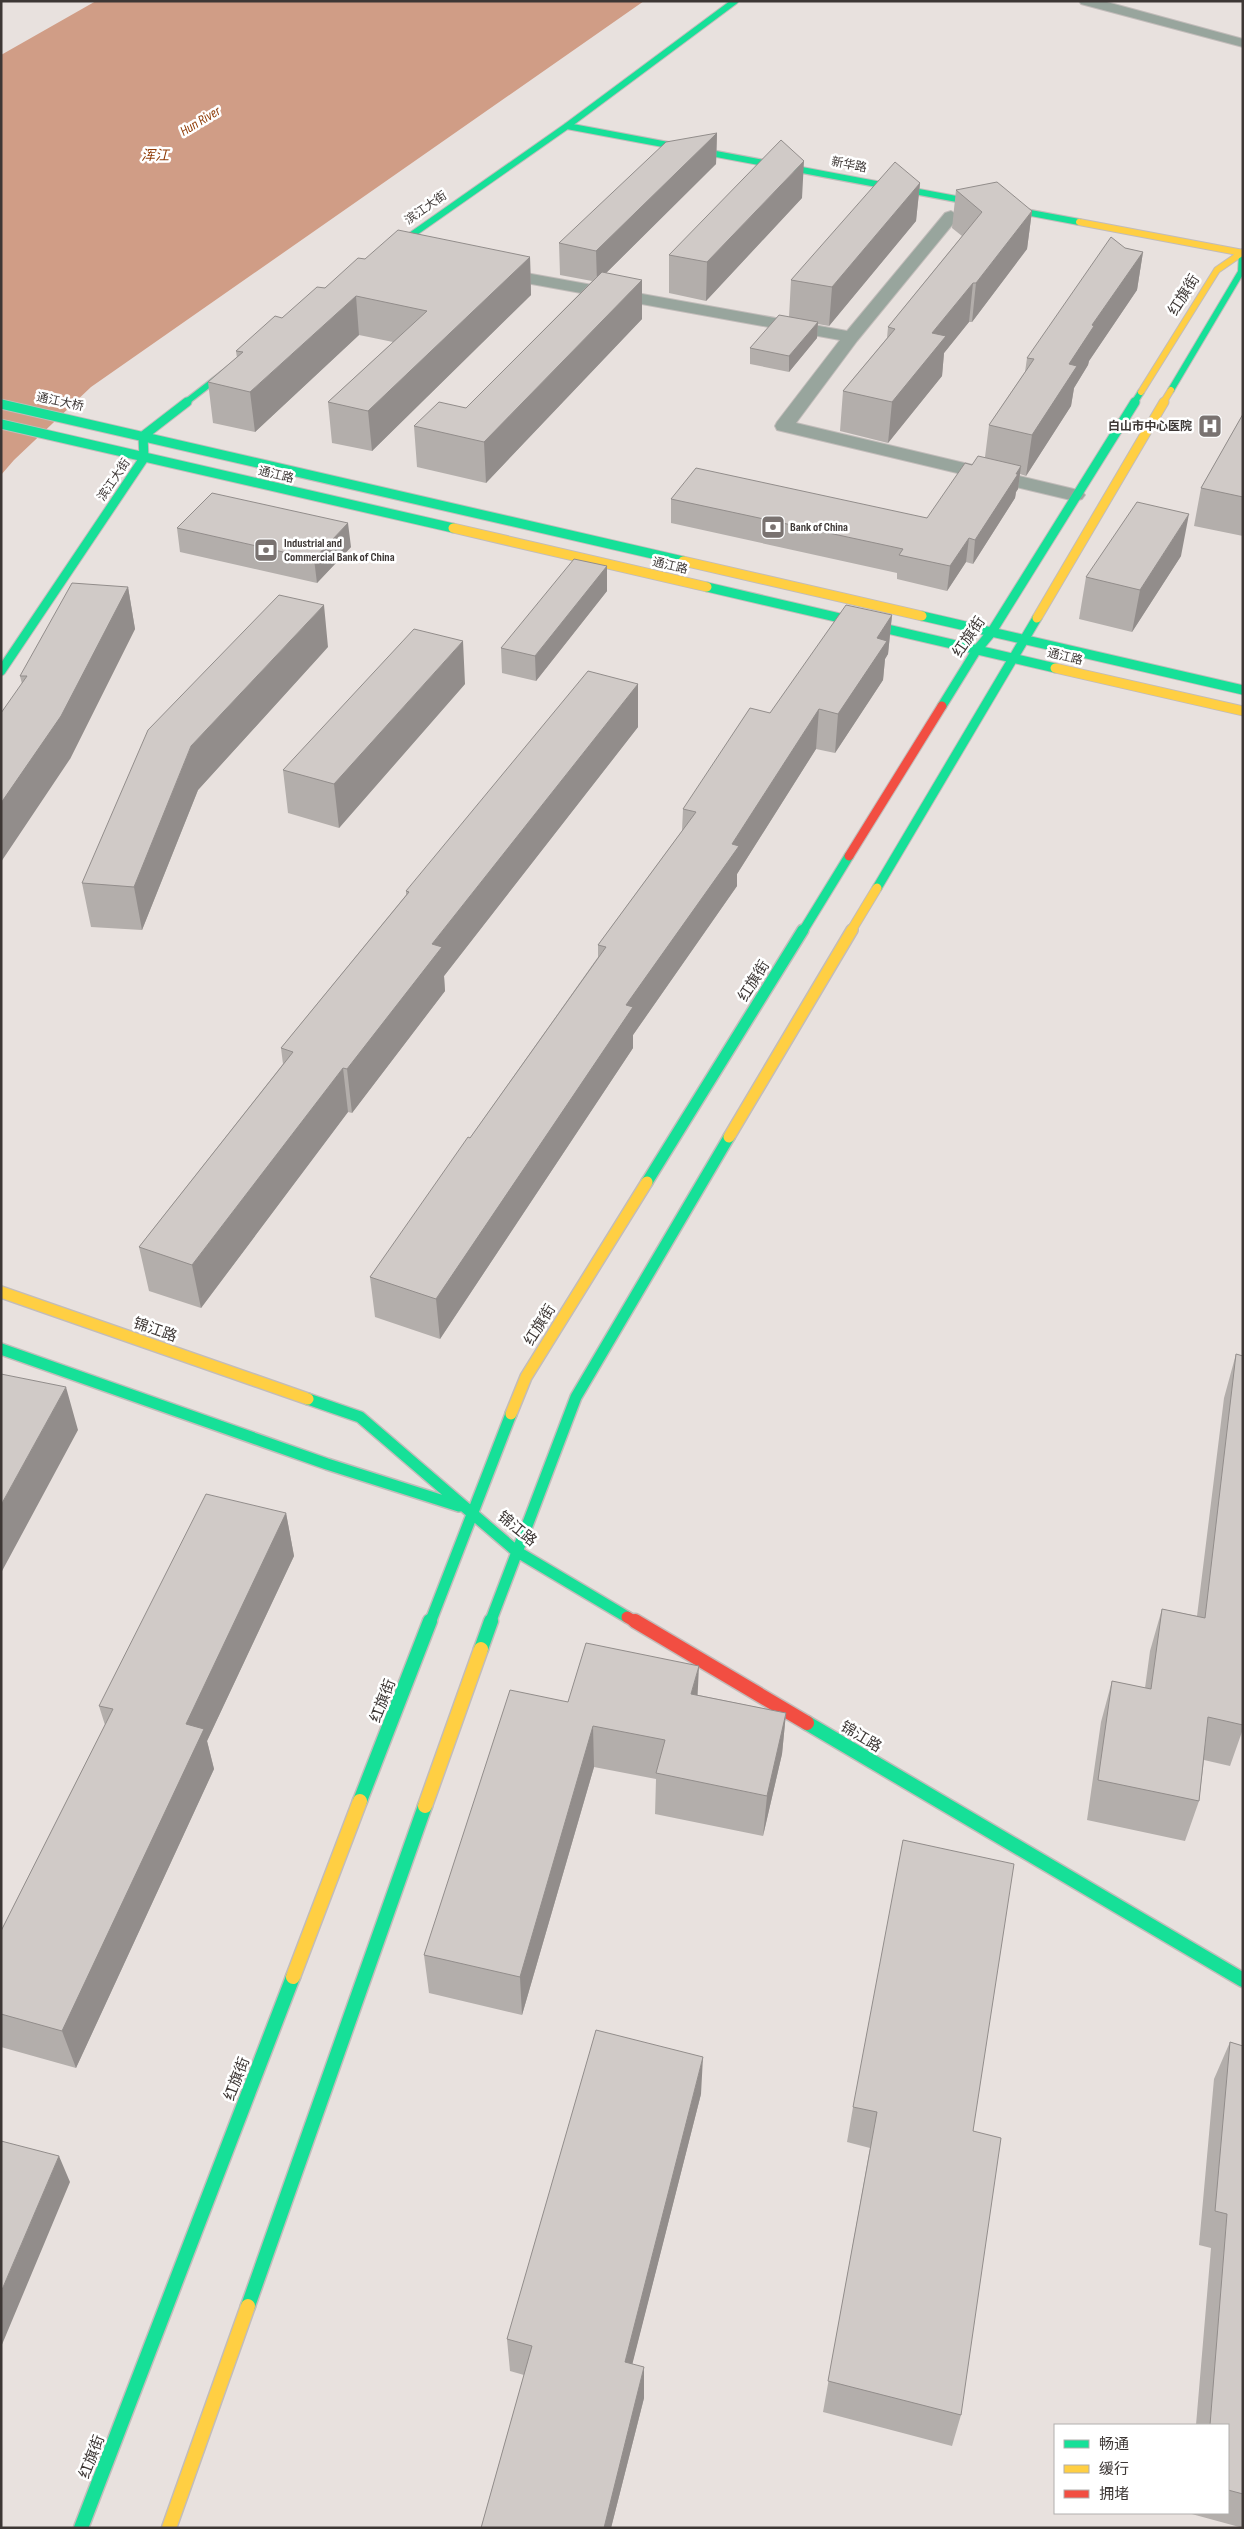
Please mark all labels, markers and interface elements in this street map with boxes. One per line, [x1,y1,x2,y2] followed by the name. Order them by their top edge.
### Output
[177,102,224,140] water label: Hun River
[141,147,171,164] water label: 浑江
[830,154,868,176] street label: 新华路
[402,188,450,228] street label: 滨江大街
[1164,271,1204,319] street label: 红旗街
[35,390,85,414] street label: 通江大桥
[1197,413,1223,439] hospital icon: 白山市中心医院
[1108,419,1192,434] place label: 白山市中心医院
[94,456,134,504] street label: 滨江大街
[257,464,295,486] street label: 通江路
[760,514,786,540] bank icon: Bank of China
[790,520,848,535] place label: Bank of China
[284,536,395,565] place label: Industrial and Commercial Bank of China
[253,537,279,563] bank icon: Industrial and Commercial Bank of China
[651,555,689,577] street label: 通江路
[949,613,989,661] street label: 红旗街
[1046,646,1084,668] street label: 通江路
[734,957,774,1005] street label: 红旗街
[520,1301,560,1349] street label: 红旗街
[131,1314,179,1346] street label: 锦江路
[494,1507,540,1551] street label: 锦江路
[366,1677,400,1725] street label: 红旗街
[837,1717,885,1757] street label: 锦江路
[220,2055,254,2103] street label: 红旗街
[1054,2424,1229,2514] legend
[75,2433,109,2481] street label: 红旗街
[1099,2435,1129,2454] text: 畅通
[1099,2460,1129,2479] text: 缓行
[1099,2485,1129,2504] text: 拥堵

